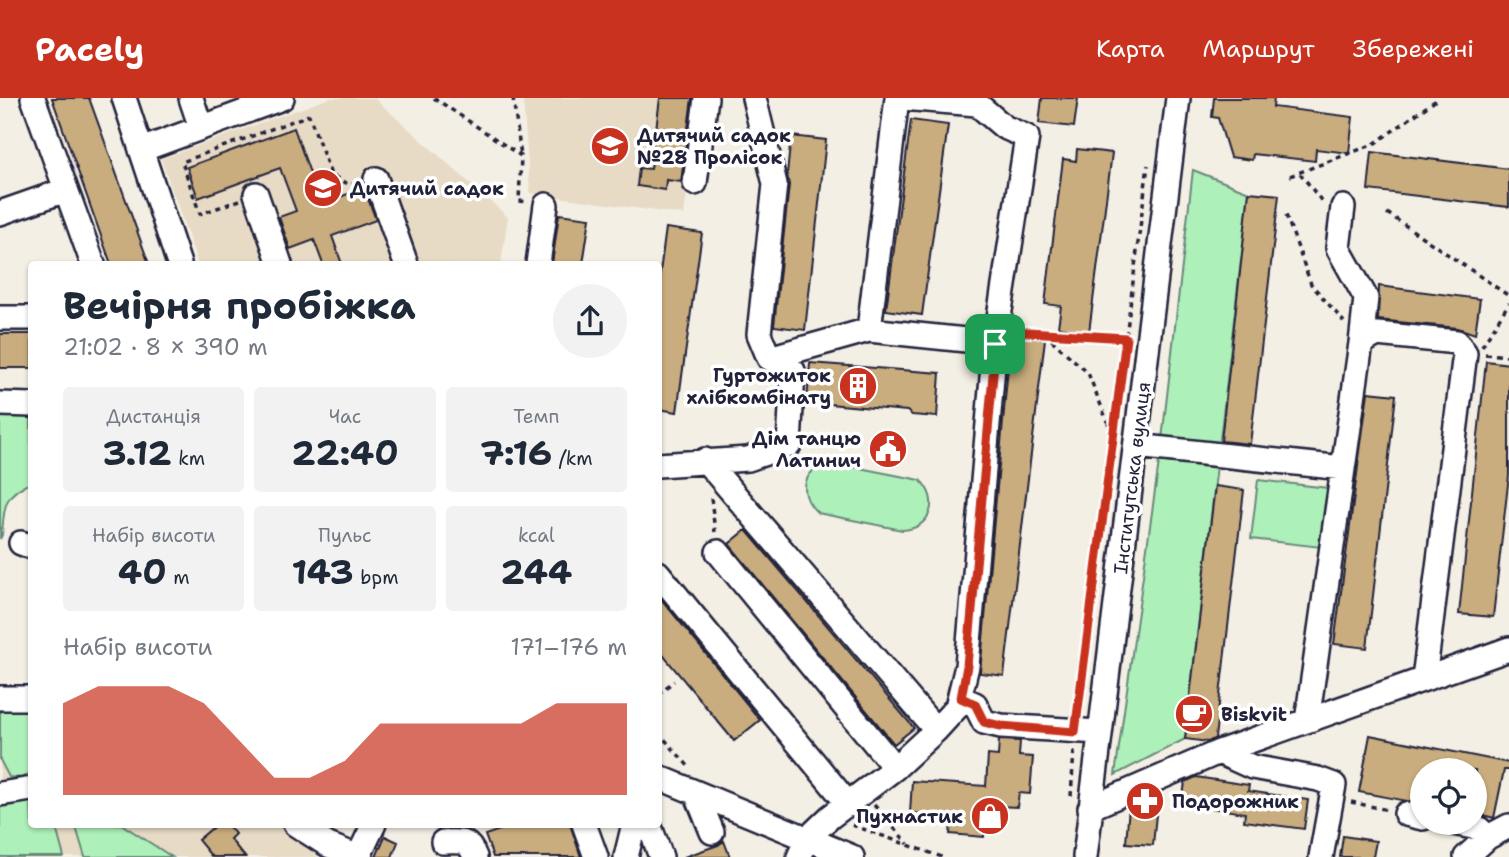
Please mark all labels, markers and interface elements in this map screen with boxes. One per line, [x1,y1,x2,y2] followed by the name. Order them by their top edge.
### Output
[35,27,144,72] text: Pacely
[1096,33,1165,65] text: Карта
[1203,33,1315,65] text: Маршрут
[1353,33,1474,65] text: Збережені
[637,123,791,170] place label: Дитячий садок №28 Пролісок
[589,125,631,167] school or university icon: Дитячий садок №28 Пролісок
[302,167,344,209] school or university icon: Дитячий садок
[350,176,504,201] place label: Дитячий садок
[63,280,416,331] text: Вечірня пробіжка
[553,284,627,358] button: share
[965,314,1025,374] pin
[976,325,1014,363] icon: arrive
[63,332,268,362] text: 21:02 · 8 × 390 m
[687,363,831,410] place label: Гуртожиток хлібкомбінату
[837,365,879,407] building icon: Гуртожиток хлібкомбінату
[1108,380,1156,576] street label: Інститутська вулиця
[106,404,201,429] text: Дистанція
[329,404,361,429] text: Час
[513,404,559,429] text: Темп
[752,426,861,473] place label: Дім танцю Латинич
[867,428,909,470] public building icon: Дім танцю Латинич
[102,429,172,476] text: 3.12
[291,429,399,476] text: 22:40
[480,429,552,476] text: 7:16
[172,446,205,471] text: km
[552,446,593,471] text: /km
[92,523,215,548] text: Набір висоти
[318,523,372,548] text: Пульс
[518,523,555,548] text: kcal
[118,548,167,595] text: 40
[291,548,354,595] text: 143
[500,548,572,595] text: 244
[167,565,190,590] text: m
[354,565,399,590] text: bpm
[63,632,213,662] text: Набір висоти
[511,632,627,662] text: 171–176 m
[1173,693,1215,735] cafe icon: Biskvit
[1221,702,1287,727] place label: Biskvit
[1410,758,1487,835] map controls
[1410,758,1487,835] button: locate
[1124,780,1166,822] pharmacy icon: Подорожник
[1172,789,1299,814] place label: Подорожник
[969,795,1011,837] shop icon: Пухнастик
[856,804,963,829] place label: Пухнастик

